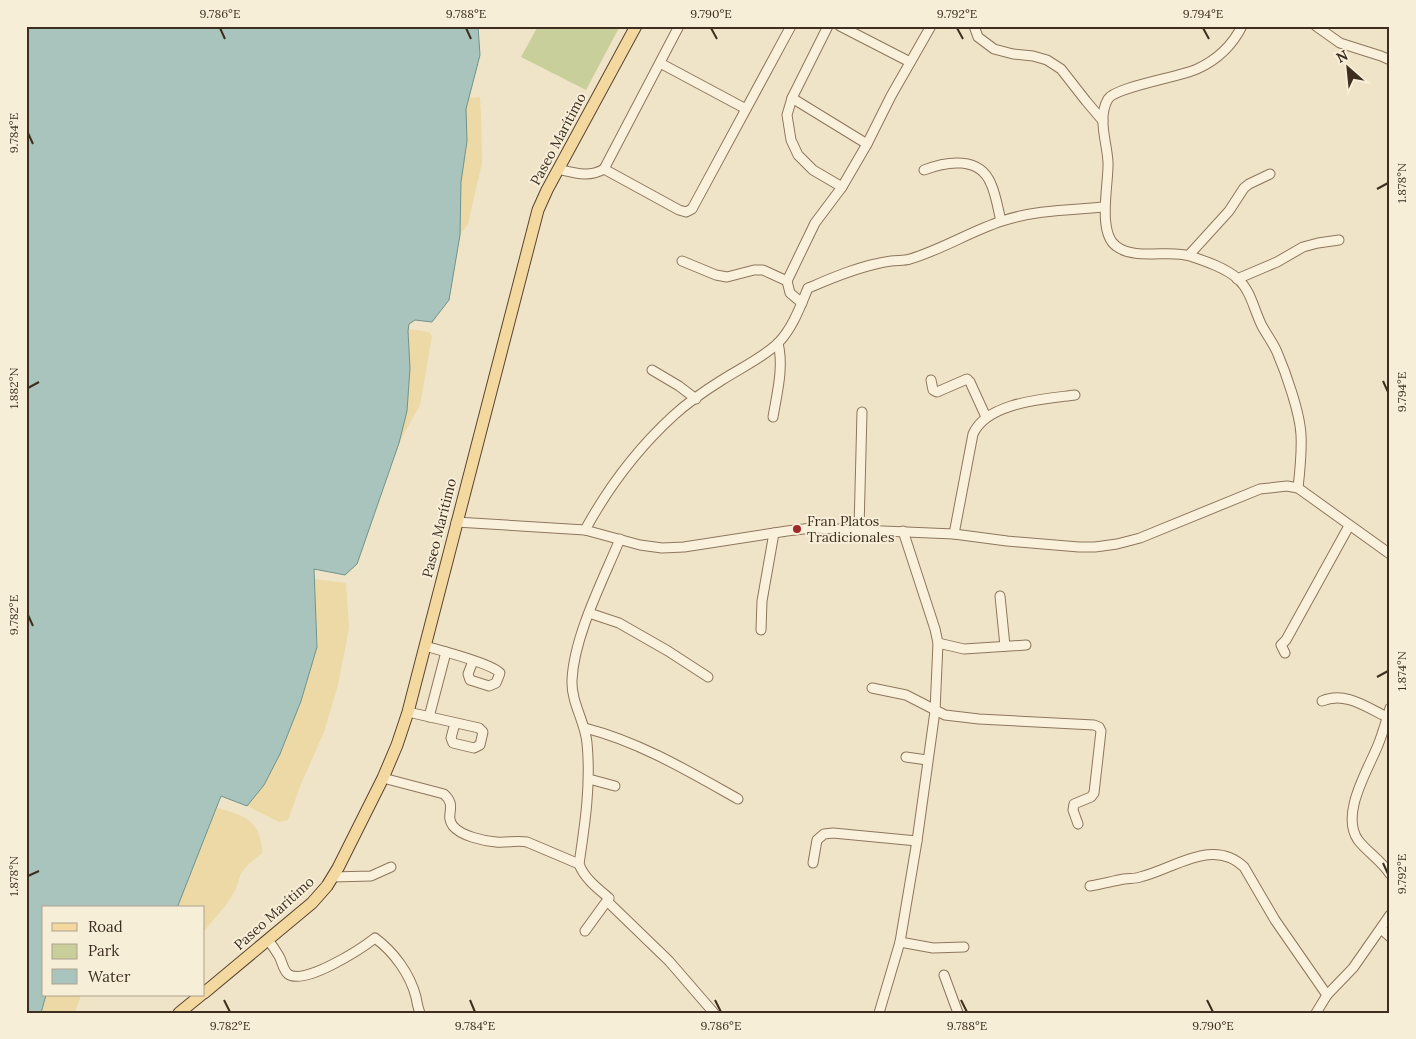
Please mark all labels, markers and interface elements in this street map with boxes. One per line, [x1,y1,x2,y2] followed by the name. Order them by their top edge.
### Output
[200,6,240,21] text: 9.786°E
[446,6,486,21] text: 9.788°E
[690,6,732,21] text: 9.790°E
[937,6,977,21] text: 9.792°E
[1183,6,1223,21] text: 9.794°E
[1324,42,1374,92] north arrow
[1333,46,1351,67] text: N
[526,90,590,188] street label: Paseo Marítimo
[6,113,21,153] text: 9.784°E
[1394,163,1409,203] text: 1.878°N
[6,367,21,409] text: 1.882°N
[1394,372,1409,412] text: 9.794°E
[418,476,460,580] street label: Paseo Marítimo
[807,512,894,546] place label: Fran Platos Tradicionales
[791,523,803,535] marker: Fran Platos Tradicionales
[6,595,21,635] text: 9.782°E
[1394,651,1409,691] text: 1.874°N
[1394,854,1409,894] text: 9.792°E
[6,856,21,896] text: 1.878°N
[230,872,318,954] street label: Paseo Marítimo
[42,906,205,996] legend
[88,917,123,936] text: Road
[88,941,119,960] text: Park
[88,967,131,986] text: Water
[210,1018,250,1033] text: 9.782°E
[455,1018,495,1033] text: 9.784°E
[701,1018,741,1033] text: 9.786°E
[947,1018,987,1033] text: 9.788°E
[1192,1018,1234,1033] text: 9.790°E

